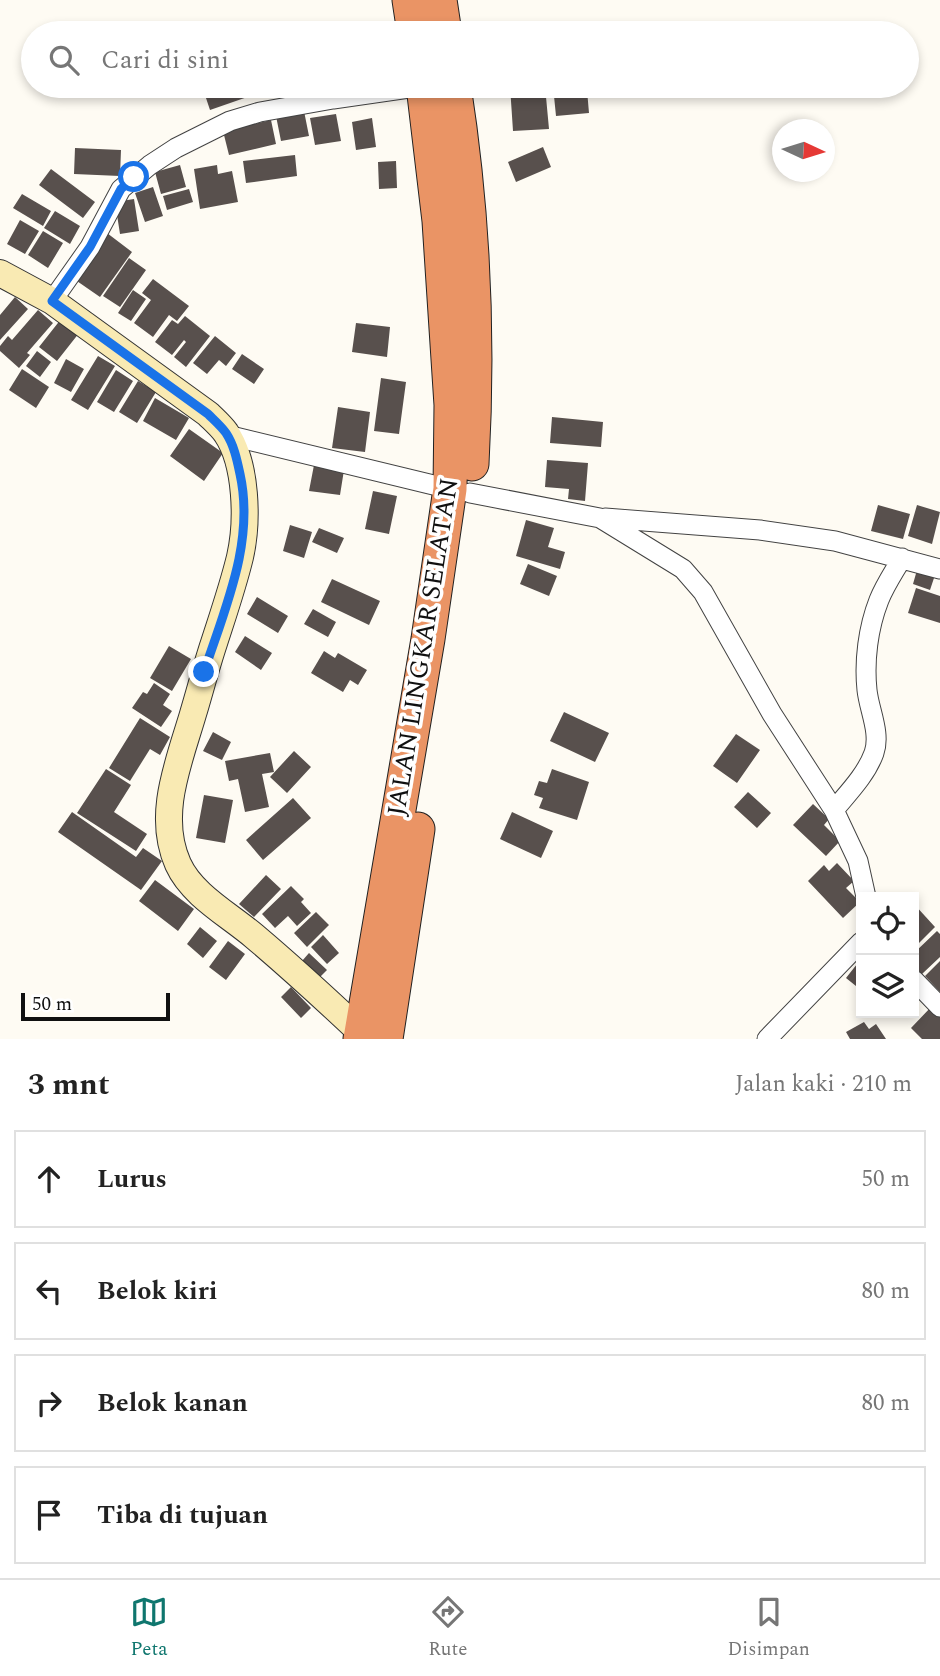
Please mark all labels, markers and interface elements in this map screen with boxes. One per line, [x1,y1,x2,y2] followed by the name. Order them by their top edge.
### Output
[21,21,919,98] search box
[101,40,229,80] text: Cari di sini
[45,41,83,79] icon: search
[772,119,835,182] north arrow
[118,161,149,192] route start
[377,475,469,819] street label: JALAN LINGKAR SELATAN
[188,656,219,687] route end
[856,892,919,1018] map controls
[856,892,919,955] button: locate
[856,955,919,1018] button: layers
[21,990,170,1022] scale bar
[32,990,72,1019] text: 50 m
[28,1062,109,1108] text: 3 mnt
[735,1067,912,1102] text: Jalan kaki · 210 m
[97,1159,167,1199] text: Lurus
[30,1160,68,1198] icon: ahead
[861,1162,910,1197] text: 50 m
[97,1271,217,1311] text: Belok kiri
[30,1272,68,1310] icon: left
[861,1274,910,1309] text: 80 m
[97,1383,248,1423] text: Belok kanan
[30,1384,68,1422] icon: right
[861,1386,910,1421] text: 80 m
[97,1495,268,1535] text: Tiba di tujuan
[30,1496,68,1534] icon: arrive
[130,1593,168,1664] tab: Peta
[428,1593,467,1664] tab: Rute
[728,1593,810,1664] tab: Disimpan

